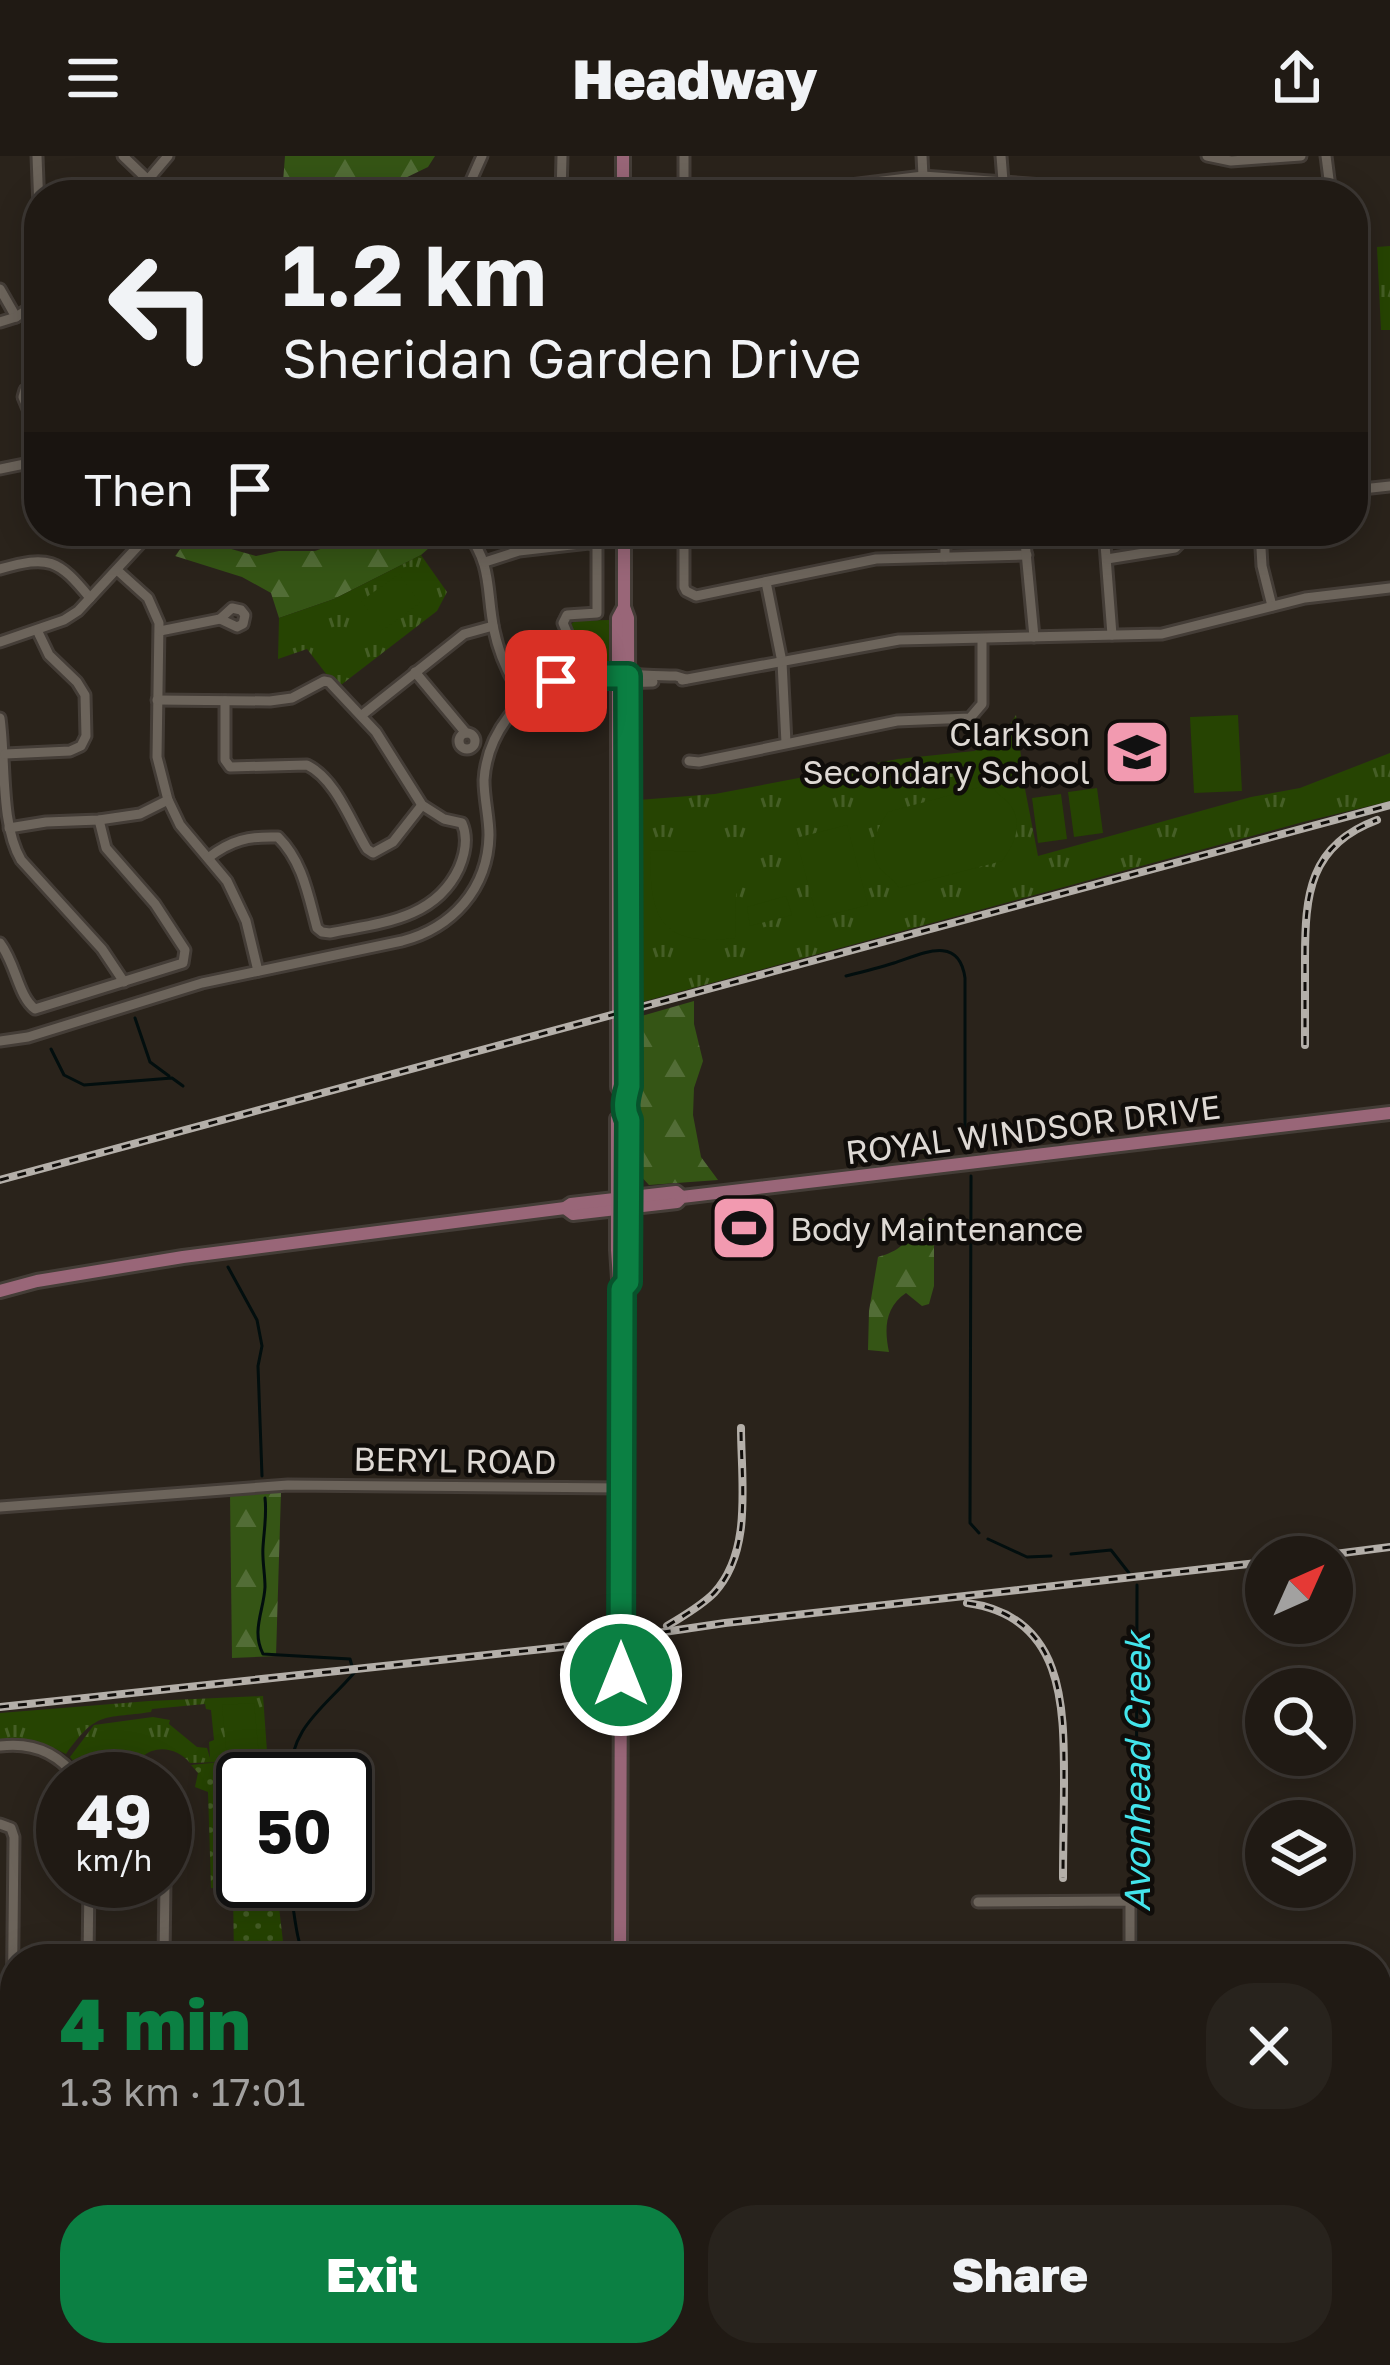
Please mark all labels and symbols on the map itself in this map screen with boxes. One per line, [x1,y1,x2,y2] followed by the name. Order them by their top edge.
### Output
[505,630,607,732] pin
[803,714,1090,791] place label: Clarkson Secondary School
[1102,717,1172,787] school or university icon: Clarkson Secondary School
[843,1087,1223,1171] street label: ROYAL WINDSOR DRIVE
[709,1193,779,1263] sports icon: Body Maintenance
[790,1209,1083,1248] place label: Body Maintenance
[353,1439,557,1481] street label: BERYL ROAD
[1245,1536,1353,1644] north arrow
[558,1612,684,1738] position arrow
[1115,1628,1158,1912] water label: Avonhead Creek
[216,1752,372,1908] speed limit sign: 50

